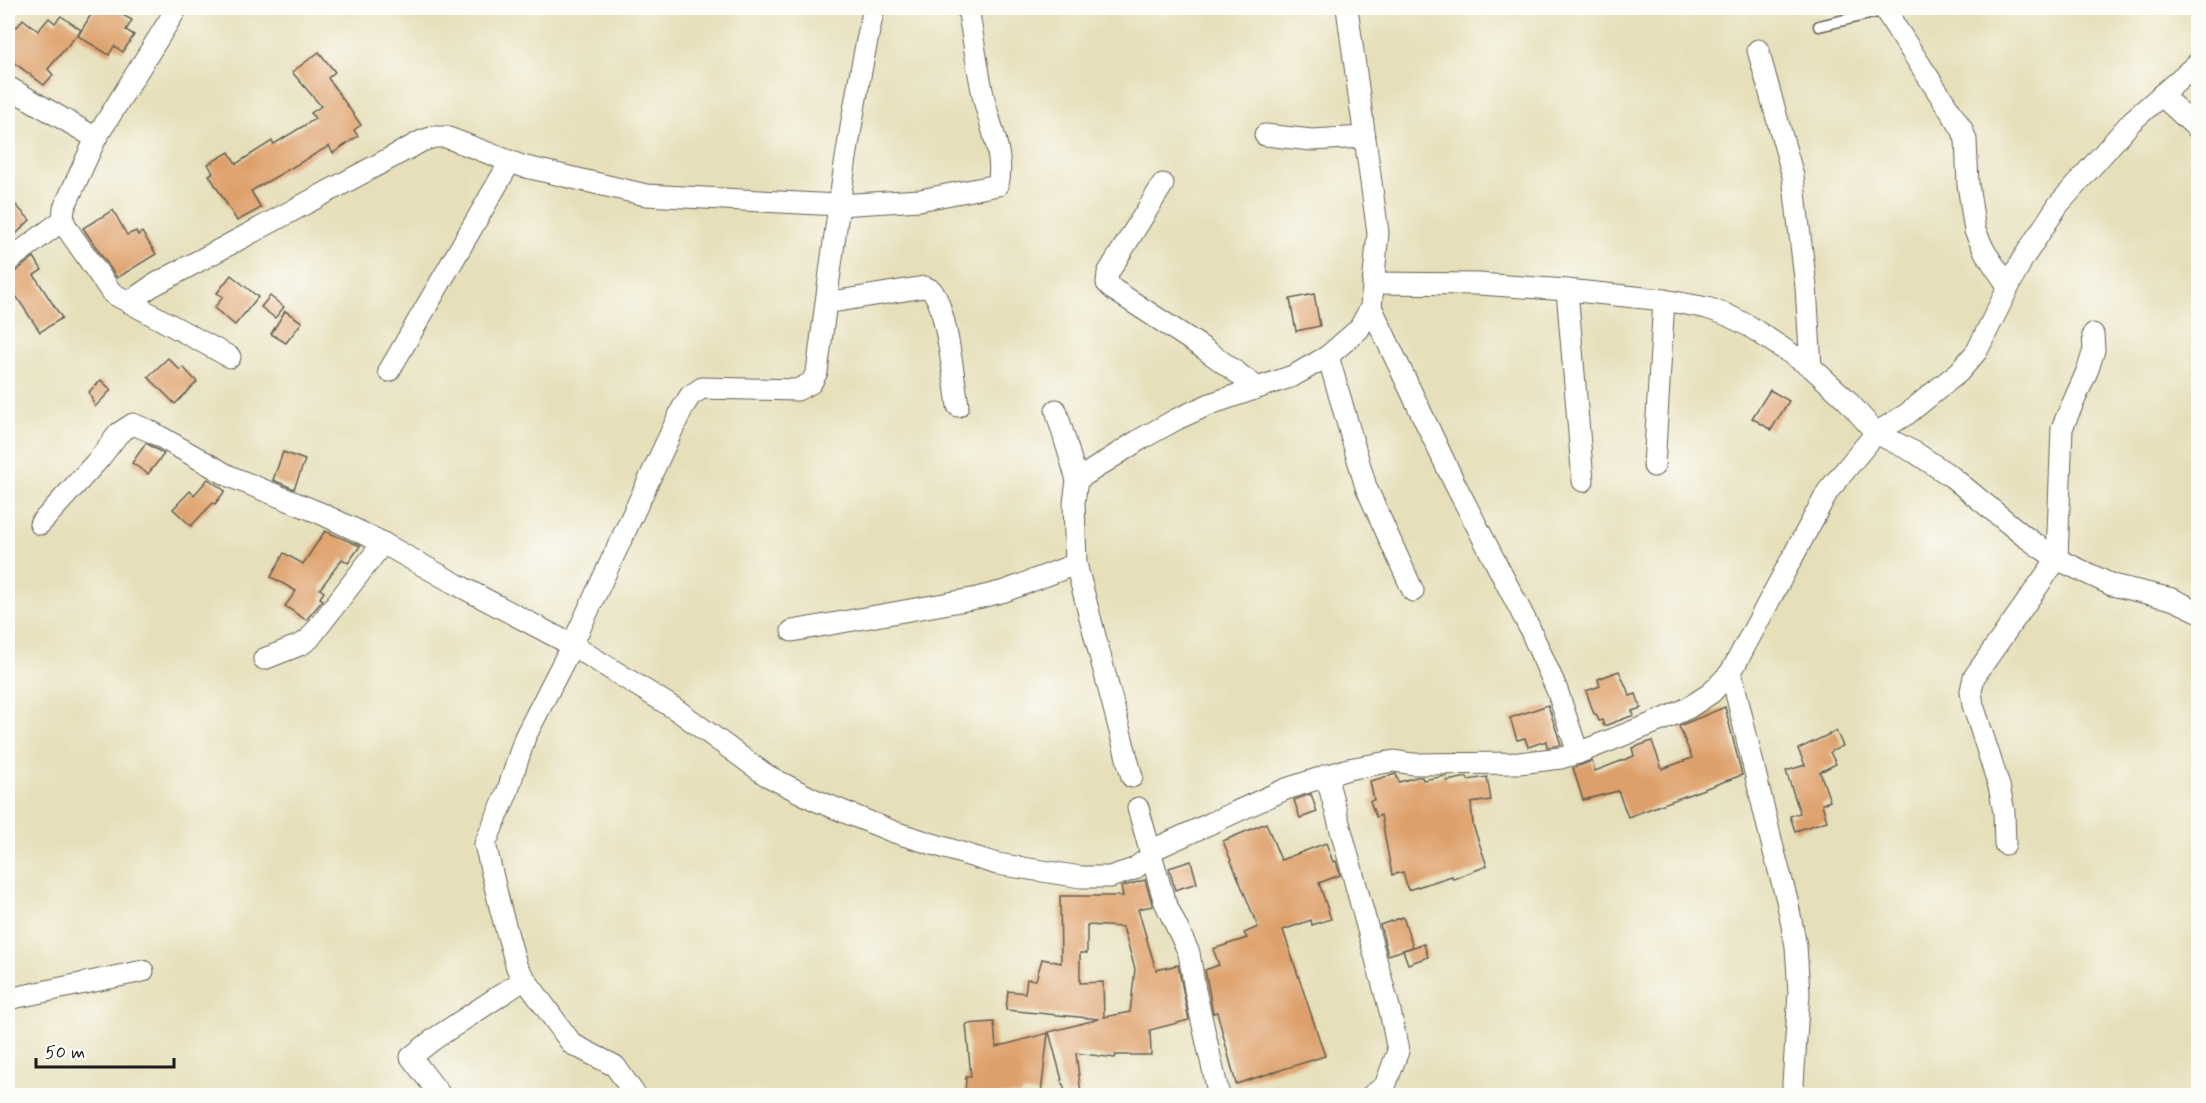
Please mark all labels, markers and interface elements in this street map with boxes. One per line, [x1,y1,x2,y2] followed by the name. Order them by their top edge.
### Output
[36,1031,174,1069] scale bar
[45,1041,85,1065] text: 50 m

